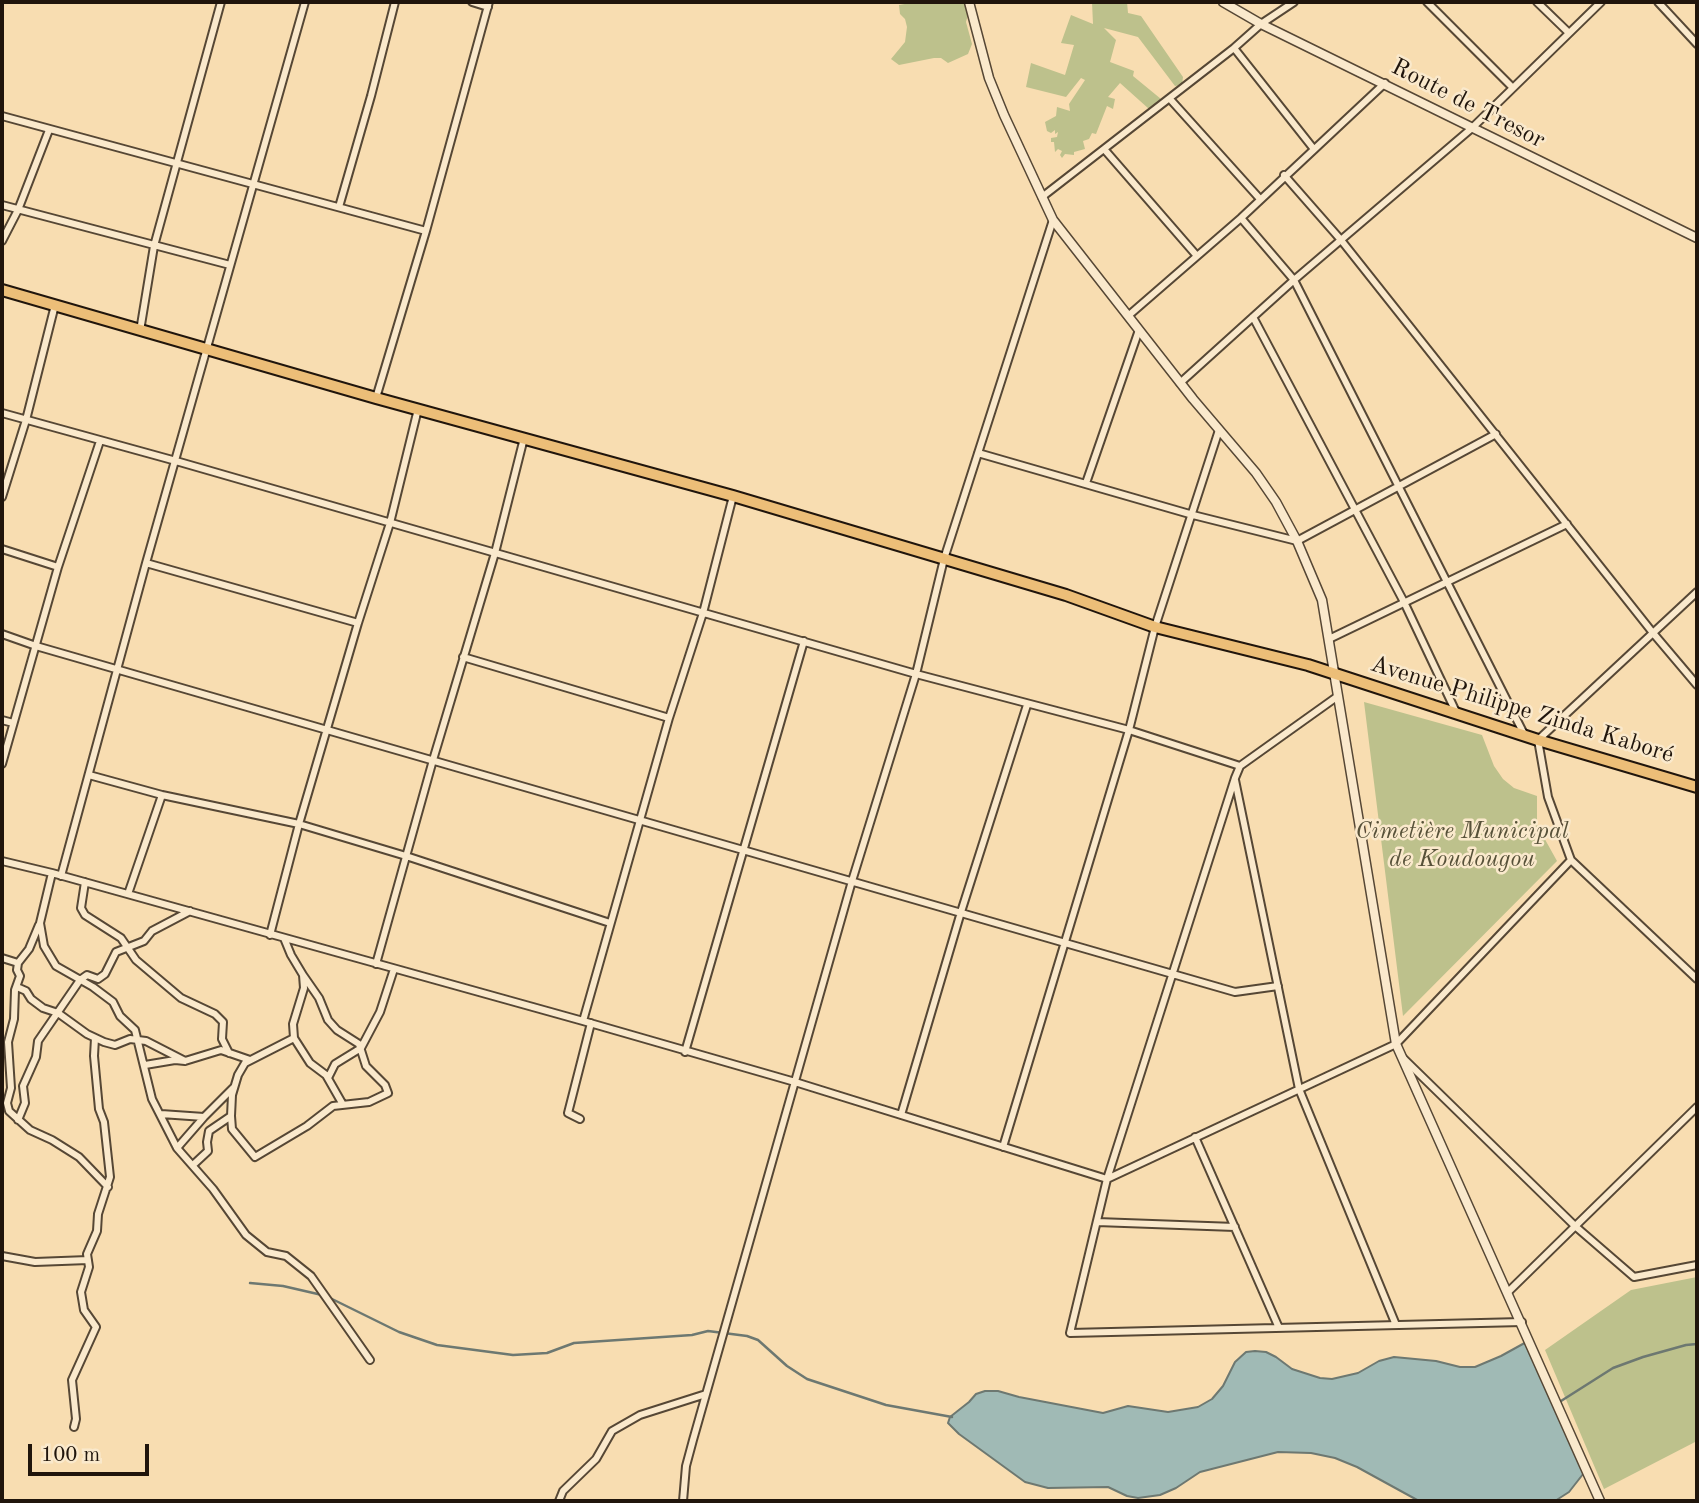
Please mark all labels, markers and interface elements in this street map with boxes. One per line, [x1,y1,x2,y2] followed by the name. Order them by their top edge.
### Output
[1386,53,1550,155] street label: Route de Tresor
[1367,650,1677,770] street label: Avenue Philippe Zinda Kaboré
[1355,818,1569,874] park label: Cimetière Municipal de Koudougou
[32,1430,152,1474] scale bar
[41,1445,100,1466] text: 100 m

